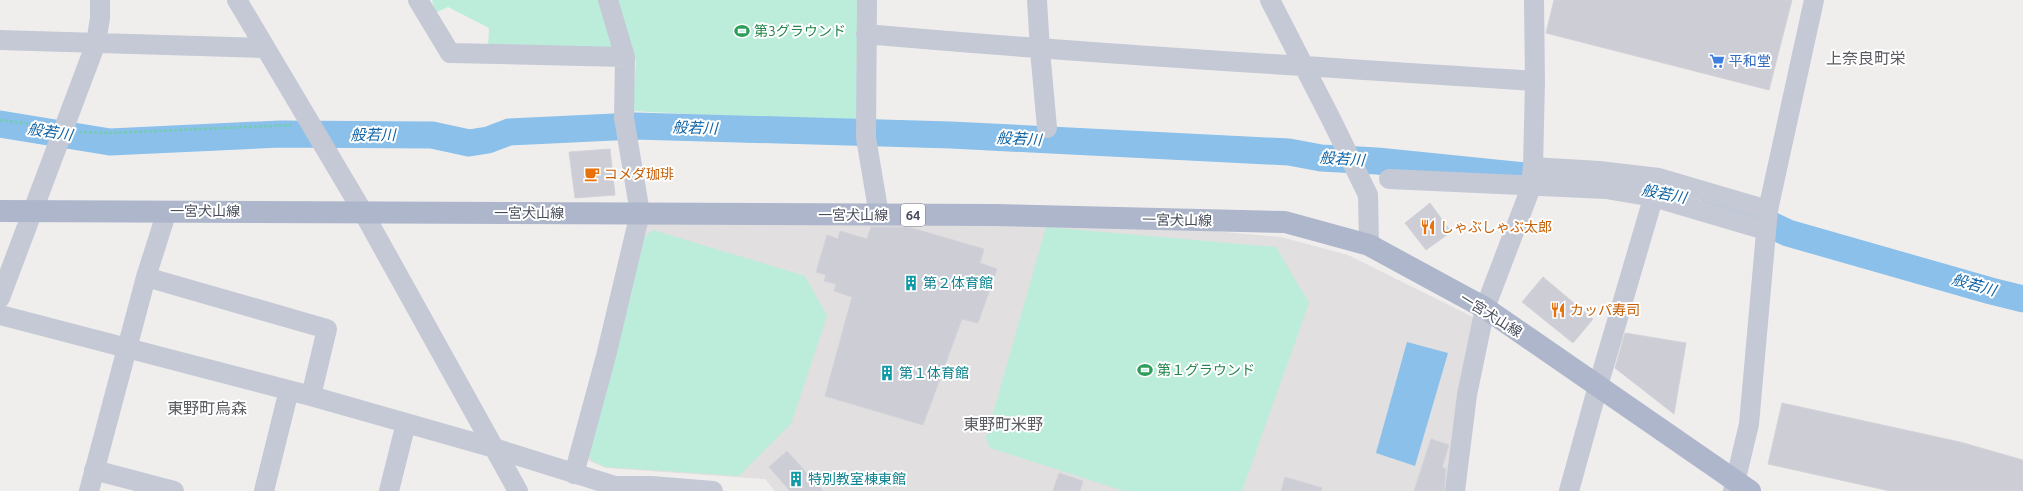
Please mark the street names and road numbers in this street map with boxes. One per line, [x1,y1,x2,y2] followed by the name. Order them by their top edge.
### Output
[170,203,240,219] street label: 一宮犬山線
[901,204,925,226] road number: 64
[494,205,564,221] street label: 一宮犬山線
[818,207,888,223] street label: 一宮犬山線
[1142,211,1212,229] street label: 一宮犬山線
[1457,290,1525,340] street label: 一宮犬山線

